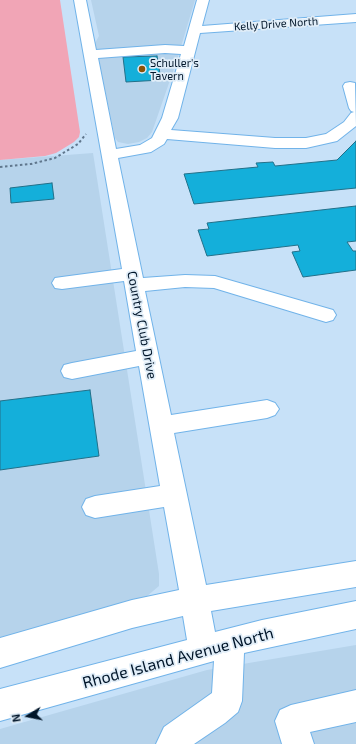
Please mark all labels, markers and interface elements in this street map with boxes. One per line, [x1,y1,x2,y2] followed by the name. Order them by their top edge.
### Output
[233,14,319,34] street label: Kelly Drive North
[150,56,199,82] place label: Schuller's Tavern
[137,64,147,74] marker: Schuller's Tavern
[124,270,160,380] street label: Country Club Drive
[80,623,276,693] street label: Rhode Island Avenue North
[8,696,48,736] north arrow
[9,713,23,723] text: N

